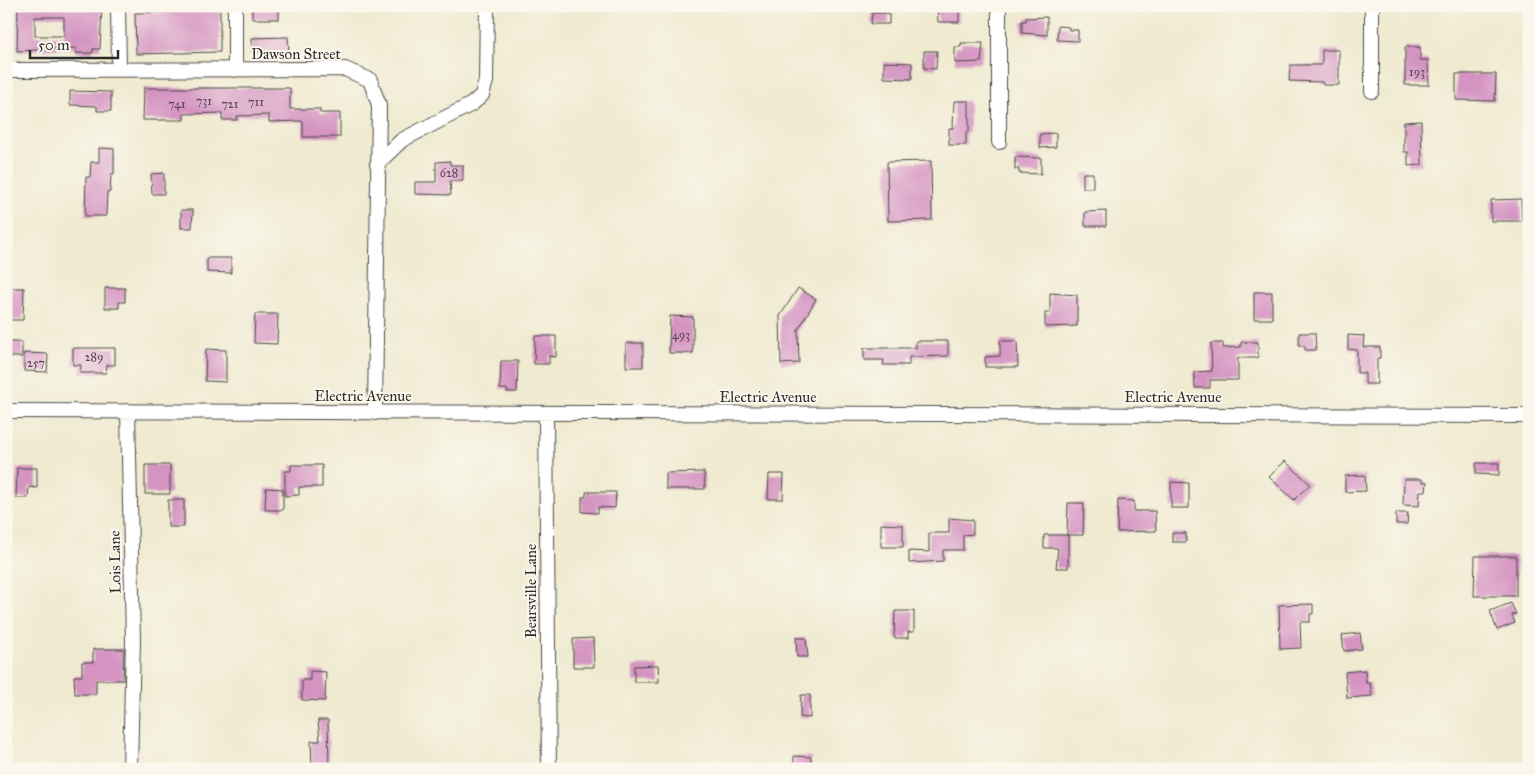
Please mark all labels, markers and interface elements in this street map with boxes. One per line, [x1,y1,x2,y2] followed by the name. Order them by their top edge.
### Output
[30,28,118,60] scale bar
[38,36,70,54] text: 50 m
[251,45,342,63] street label: Dawson Street
[1409,65,1425,79] house number: 193
[196,94,212,108] house number: 731
[248,95,264,109] house number: 711
[168,97,186,111] house number: 741
[221,97,239,111] house number: 721
[440,166,458,180] house number: 628
[672,328,690,342] house number: 493
[85,350,103,364] house number: 289
[27,356,45,370] house number: 257
[315,387,411,405] street label: Electric Avenue
[720,388,816,406] street label: Electric Avenue
[1125,388,1221,406] street label: Electric Avenue
[105,530,125,594] street label: Lois Lane
[522,544,540,638] street label: Bearsville Lane

